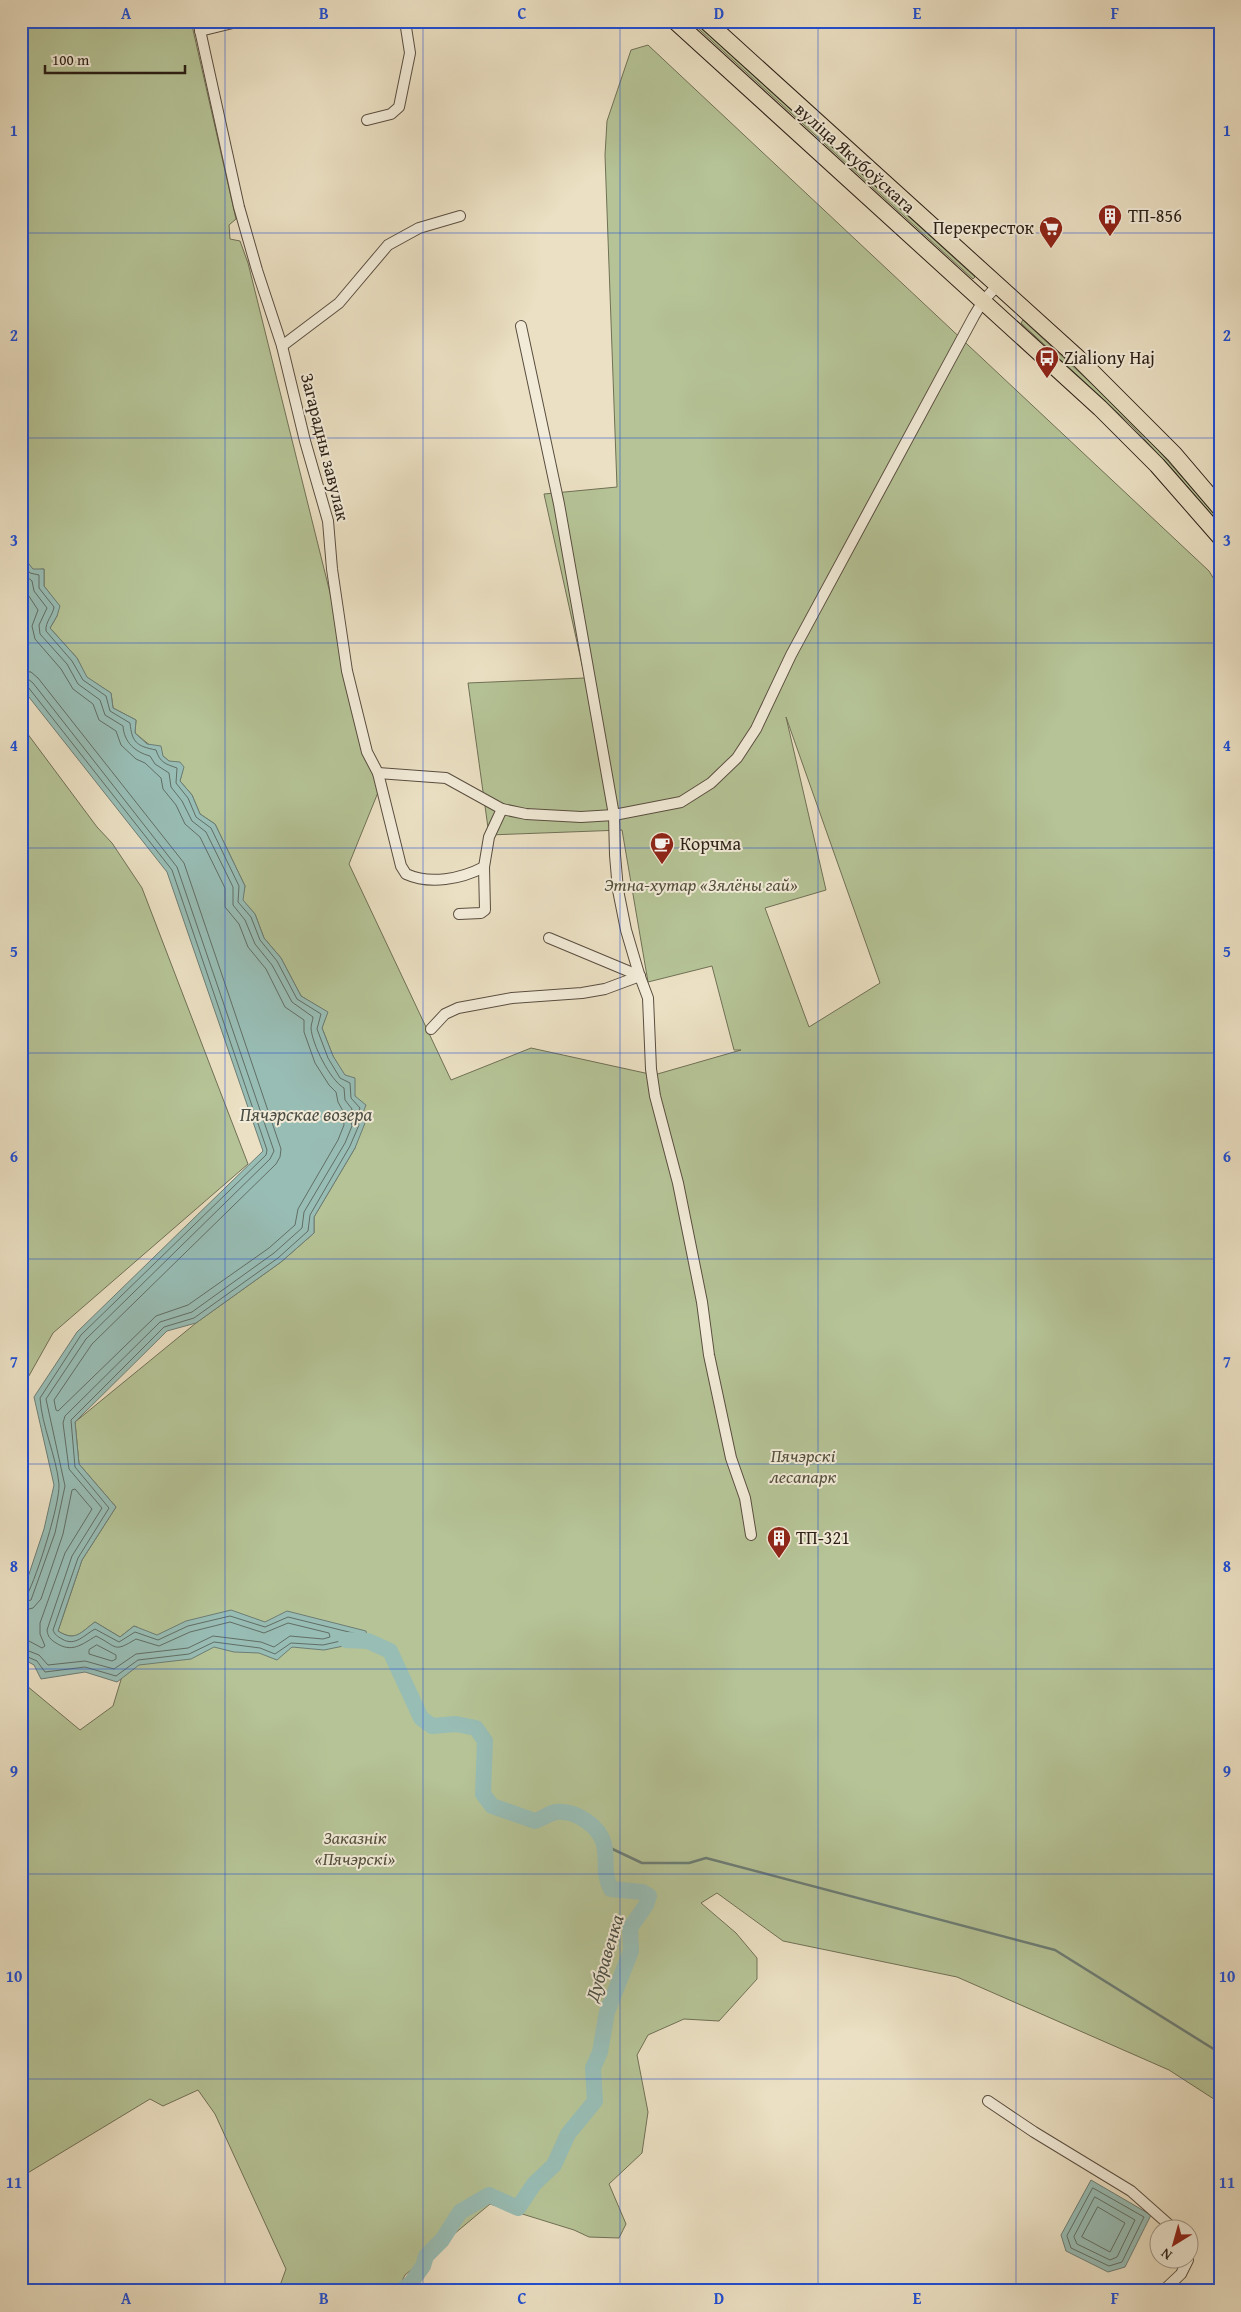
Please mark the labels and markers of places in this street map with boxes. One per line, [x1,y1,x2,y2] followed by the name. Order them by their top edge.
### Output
[1128,202,1182,229] place label: ТП-856
[1097,203,1123,237] building icon: ТП-856
[933,214,1035,241] place label: Перекресток
[1038,215,1064,249] supermarket icon: Перекресток
[1064,344,1155,371] place label: Zialiony Haj
[1034,345,1060,379] bus stop icon: Zialiony Haj
[680,830,741,857] place label: Корчма
[649,831,675,865] cafe icon: Корчма
[796,1524,850,1551] place label: ТП-321
[766,1525,792,1559] building icon: ТП-321

